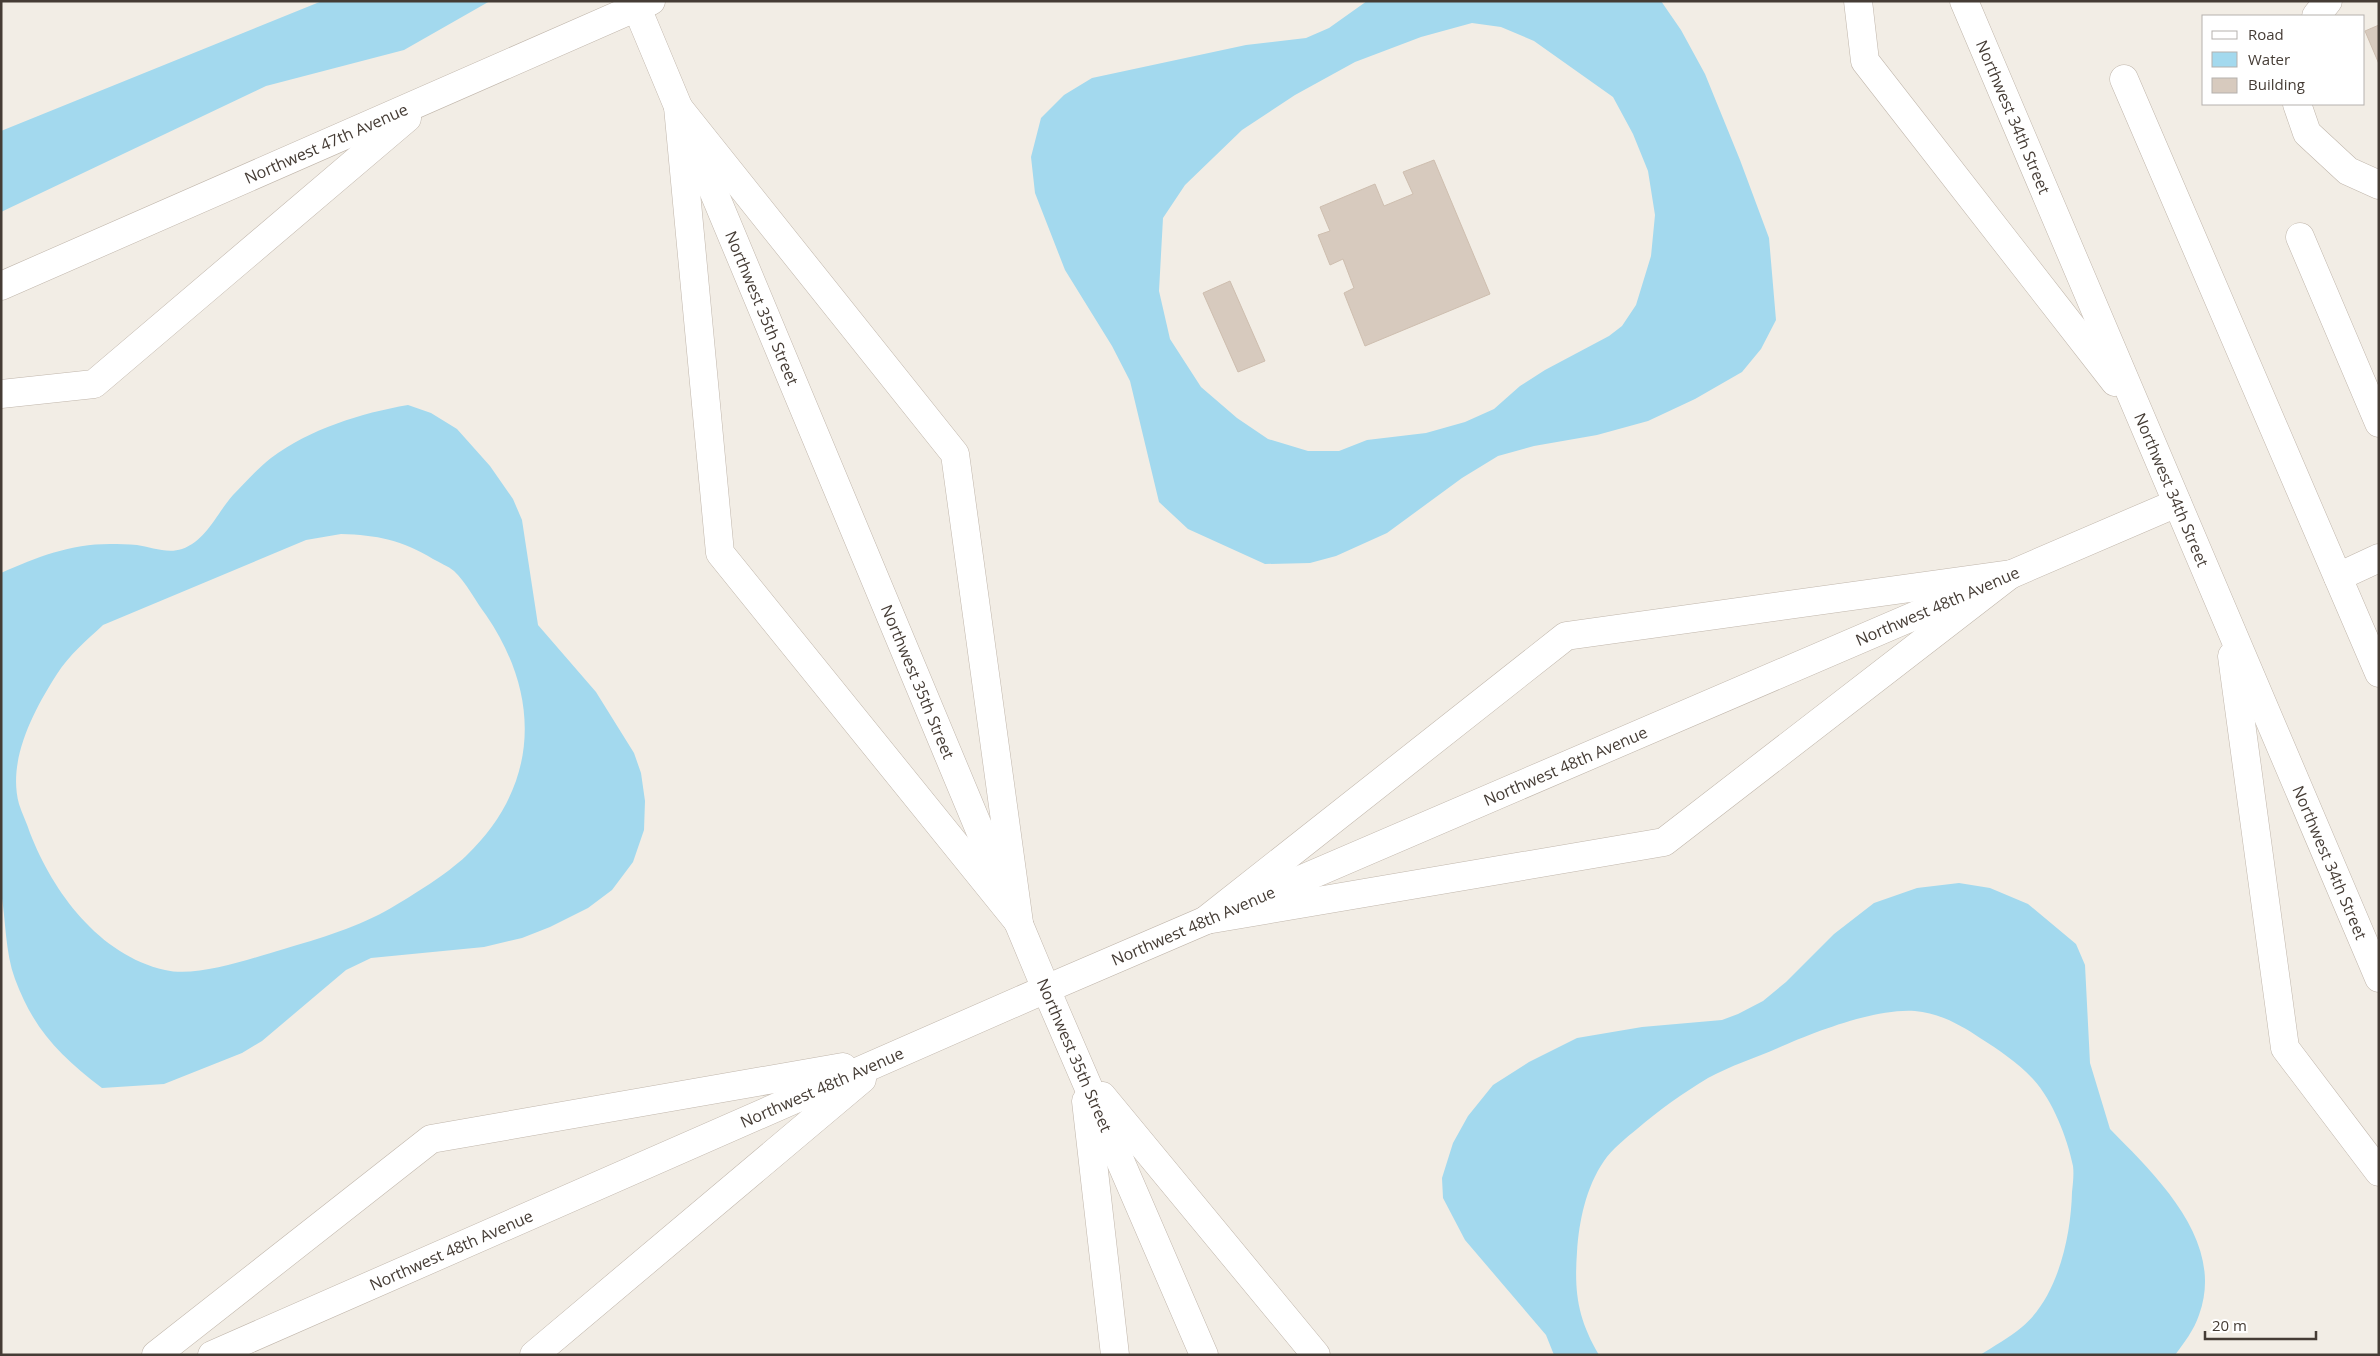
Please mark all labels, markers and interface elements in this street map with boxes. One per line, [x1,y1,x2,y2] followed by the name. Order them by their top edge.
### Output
[2202,15,2365,105] legend
[2248,24,2284,44] text: Road
[1971,37,2056,198] street label: Northwest 34th Street
[2248,49,2290,69] text: Water
[2248,74,2305,94] text: Building
[241,98,411,189] street label: Northwest 47th Avenue
[720,227,804,389] street label: Northwest 35th Street
[2129,409,2214,570] street label: Northwest 34th Street
[1852,561,2023,651] street label: Northwest 48th Avenue
[876,601,960,763] street label: Northwest 35th Street
[1480,721,1651,811] street label: Northwest 48th Avenue
[2288,782,2372,943] street label: Northwest 34th Street
[1108,881,1279,971] street label: Northwest 48th Avenue
[1032,975,1118,1136] street label: Northwest 35th Street
[737,1042,907,1133] street label: Northwest 48th Avenue
[366,1205,536,1296] street label: Northwest 48th Avenue
[2205,1308,2316,1340] scale bar
[2212,1315,2247,1335] text: 20 m

